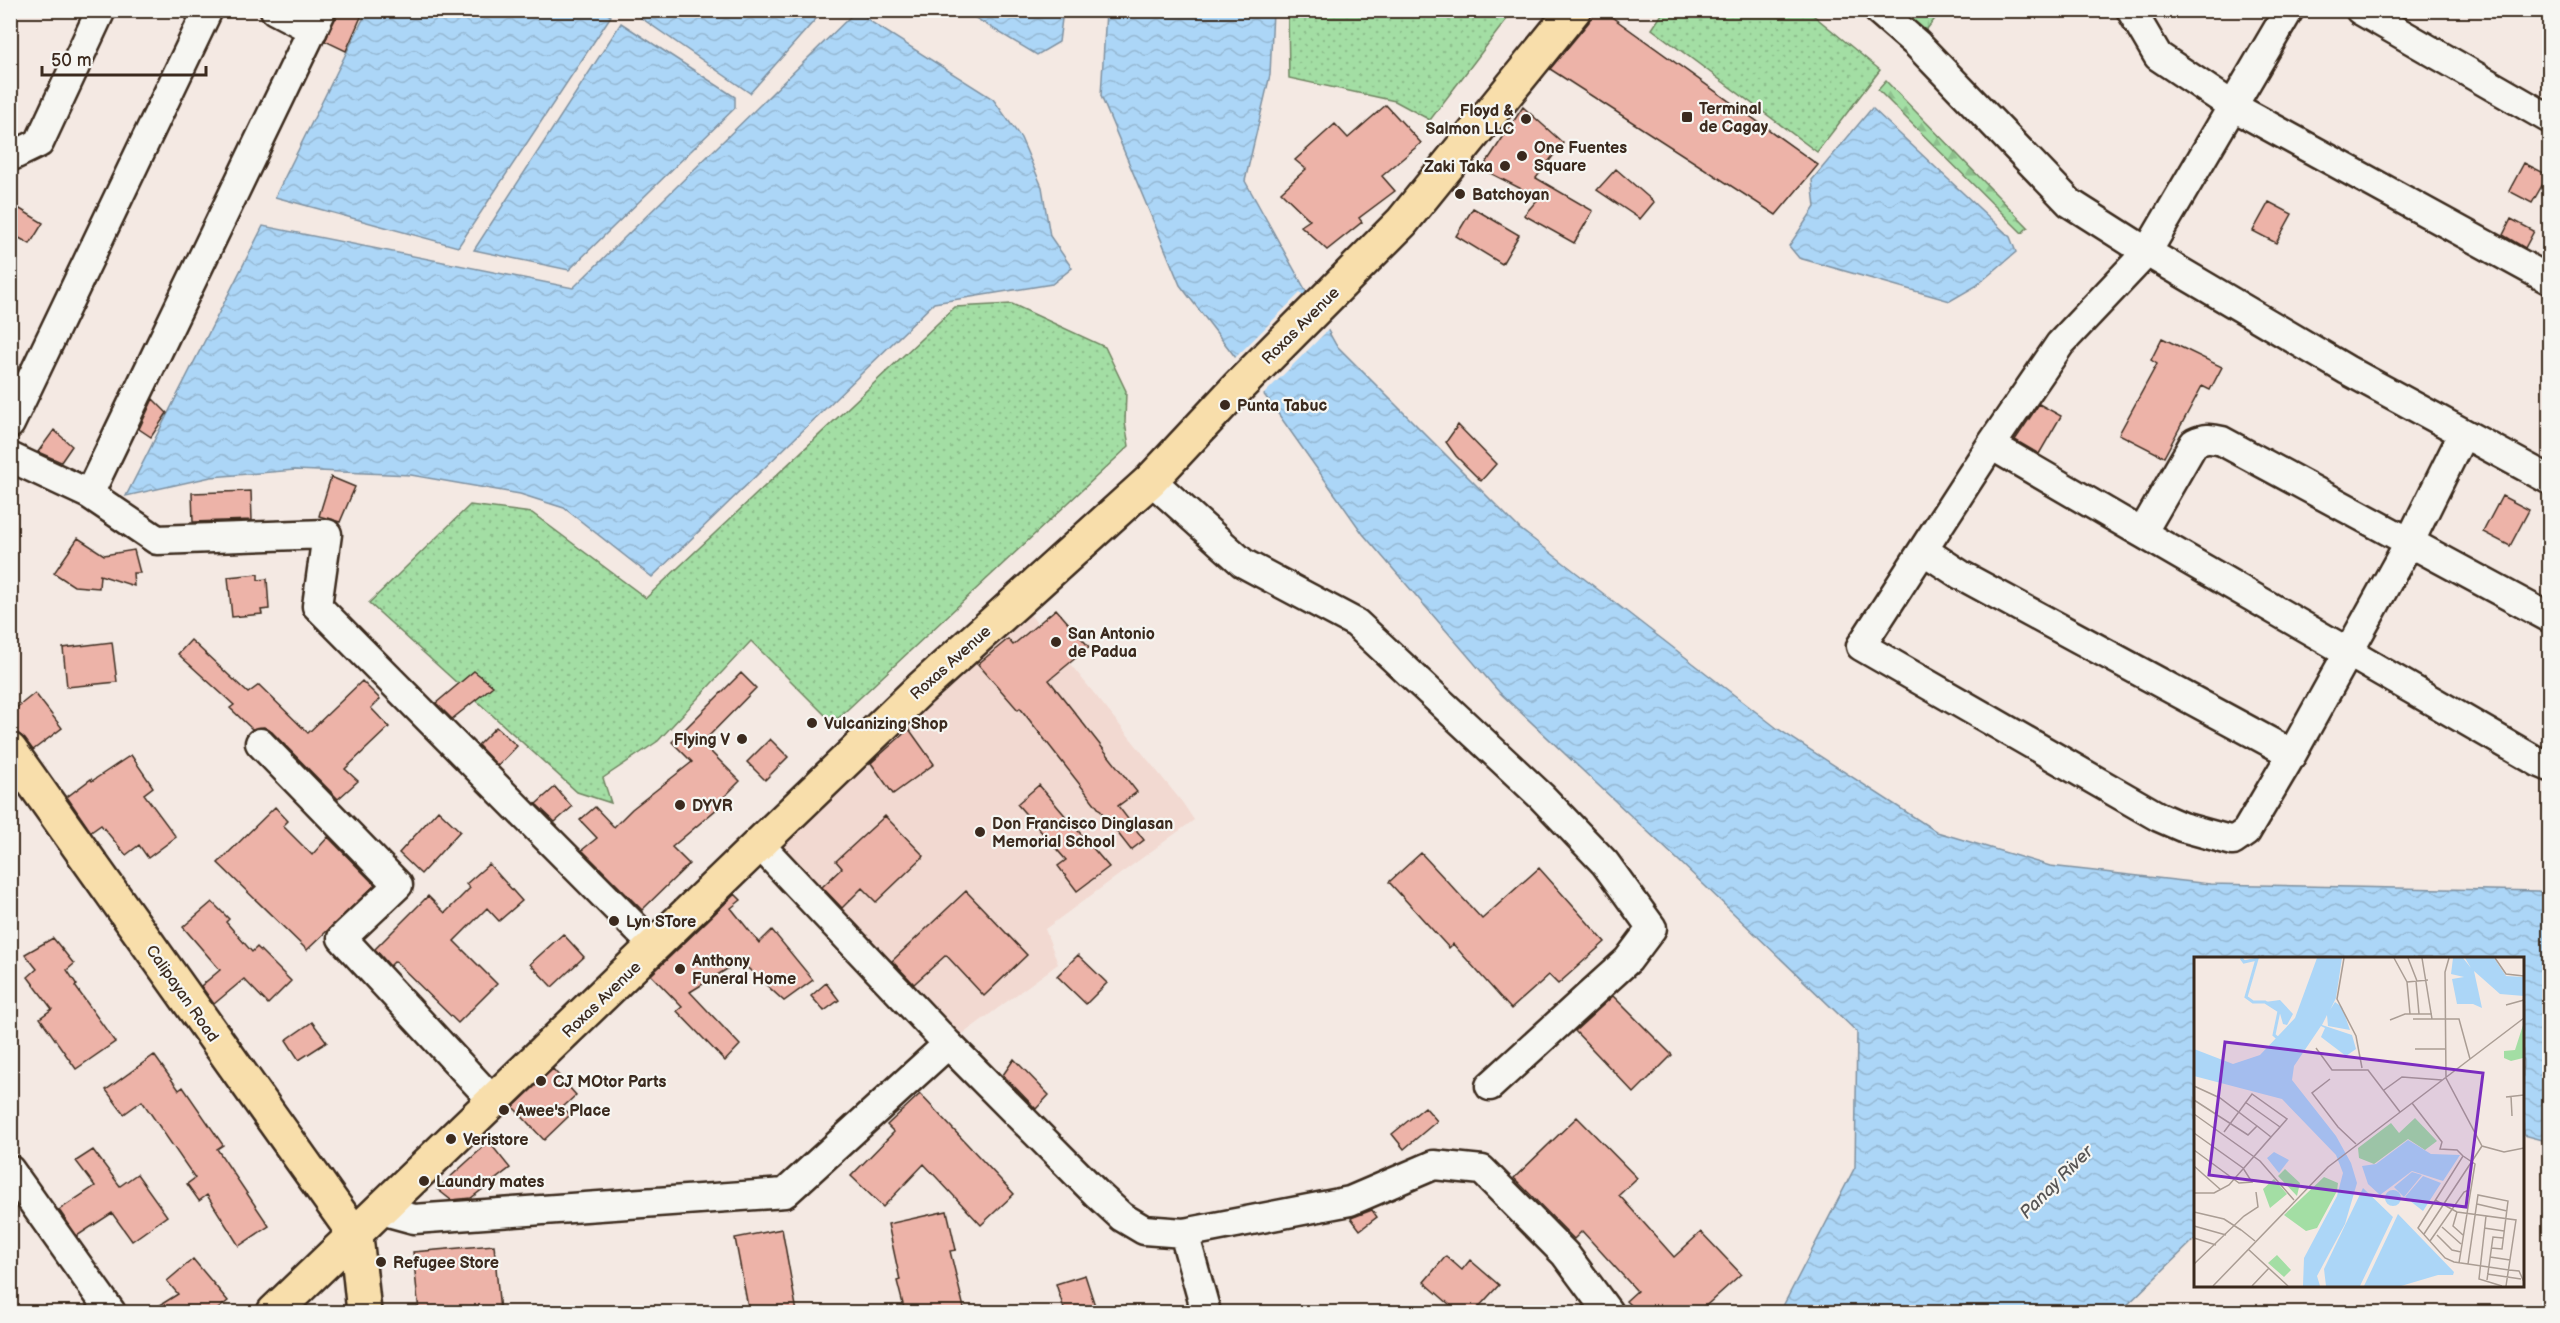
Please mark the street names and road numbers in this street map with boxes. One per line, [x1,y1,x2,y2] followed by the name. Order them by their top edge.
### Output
[1258,283,1344,369] street label: Roxas Avenue
[907,622,996,704] street label: Roxas Avenue
[141,942,222,1046] street label: Calipayan Road
[559,957,646,1042] street label: Roxas Avenue

